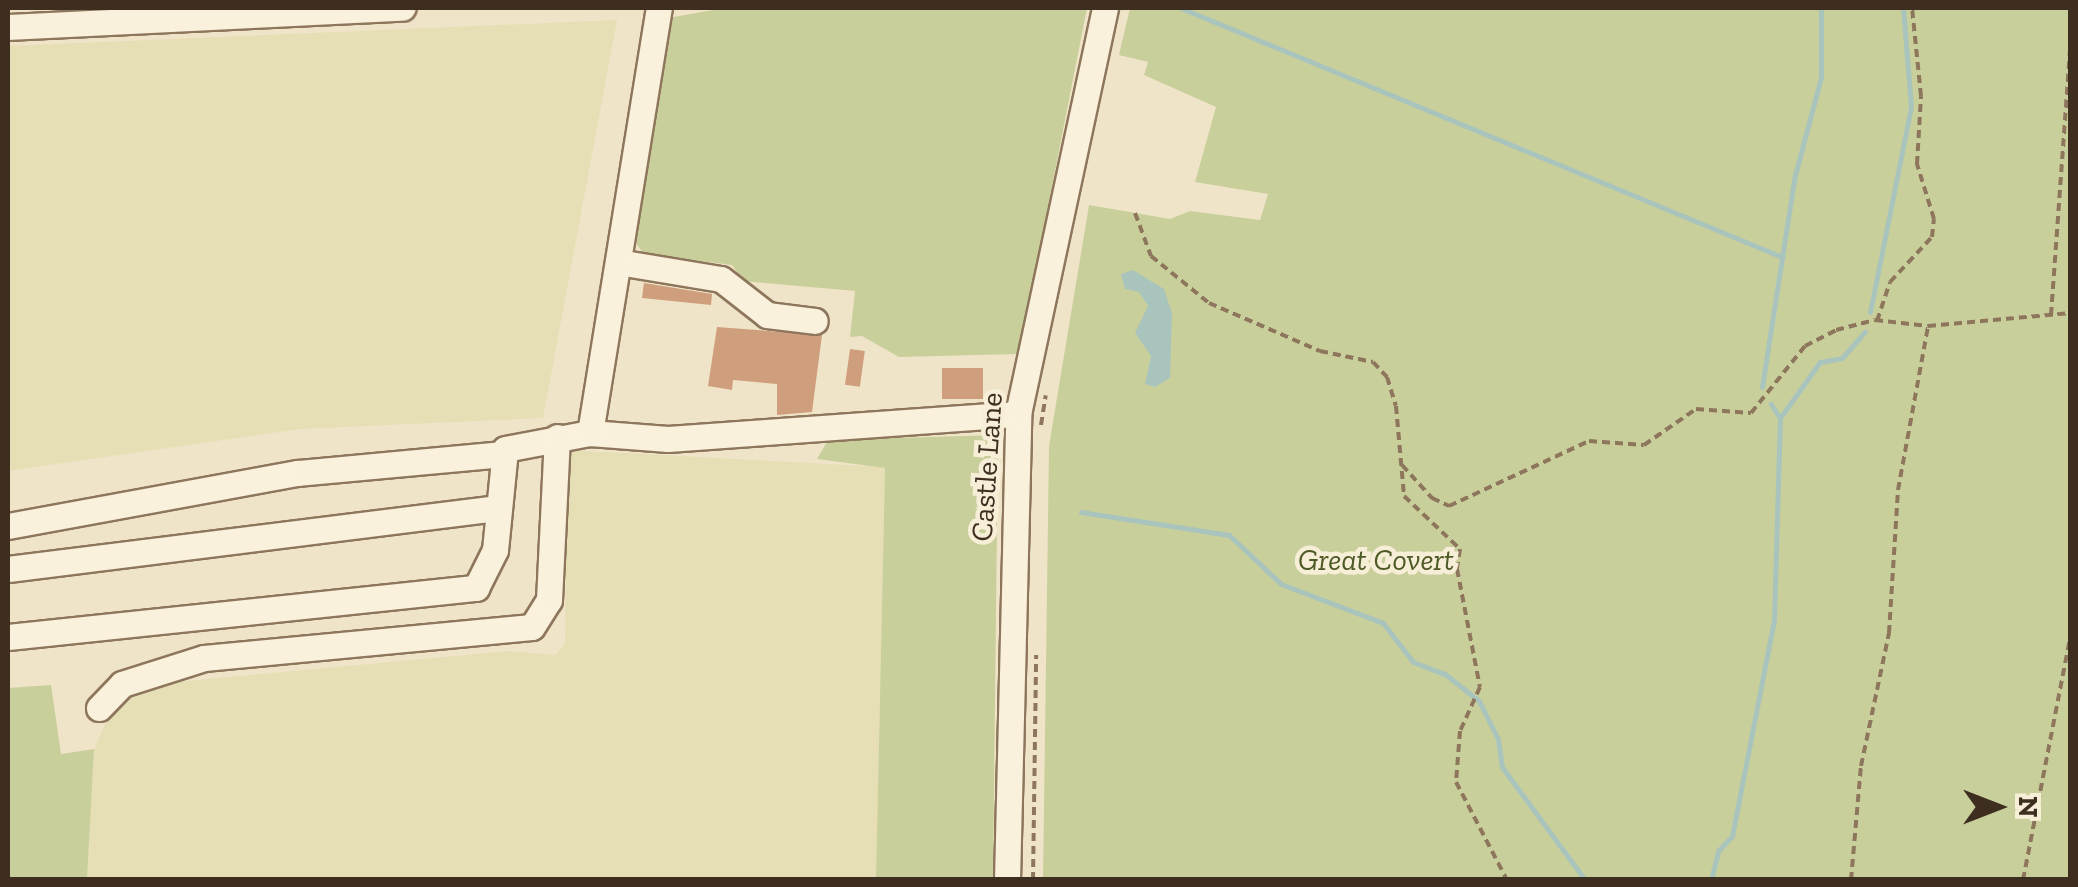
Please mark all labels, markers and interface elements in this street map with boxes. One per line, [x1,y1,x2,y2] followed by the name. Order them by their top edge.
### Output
[964,391,1010,543] street label: Castle Lane
[1298,542,1454,578] park label: Great Covert
[1948,757,2048,857] north arrow
[2012,796,2045,818] text: N

